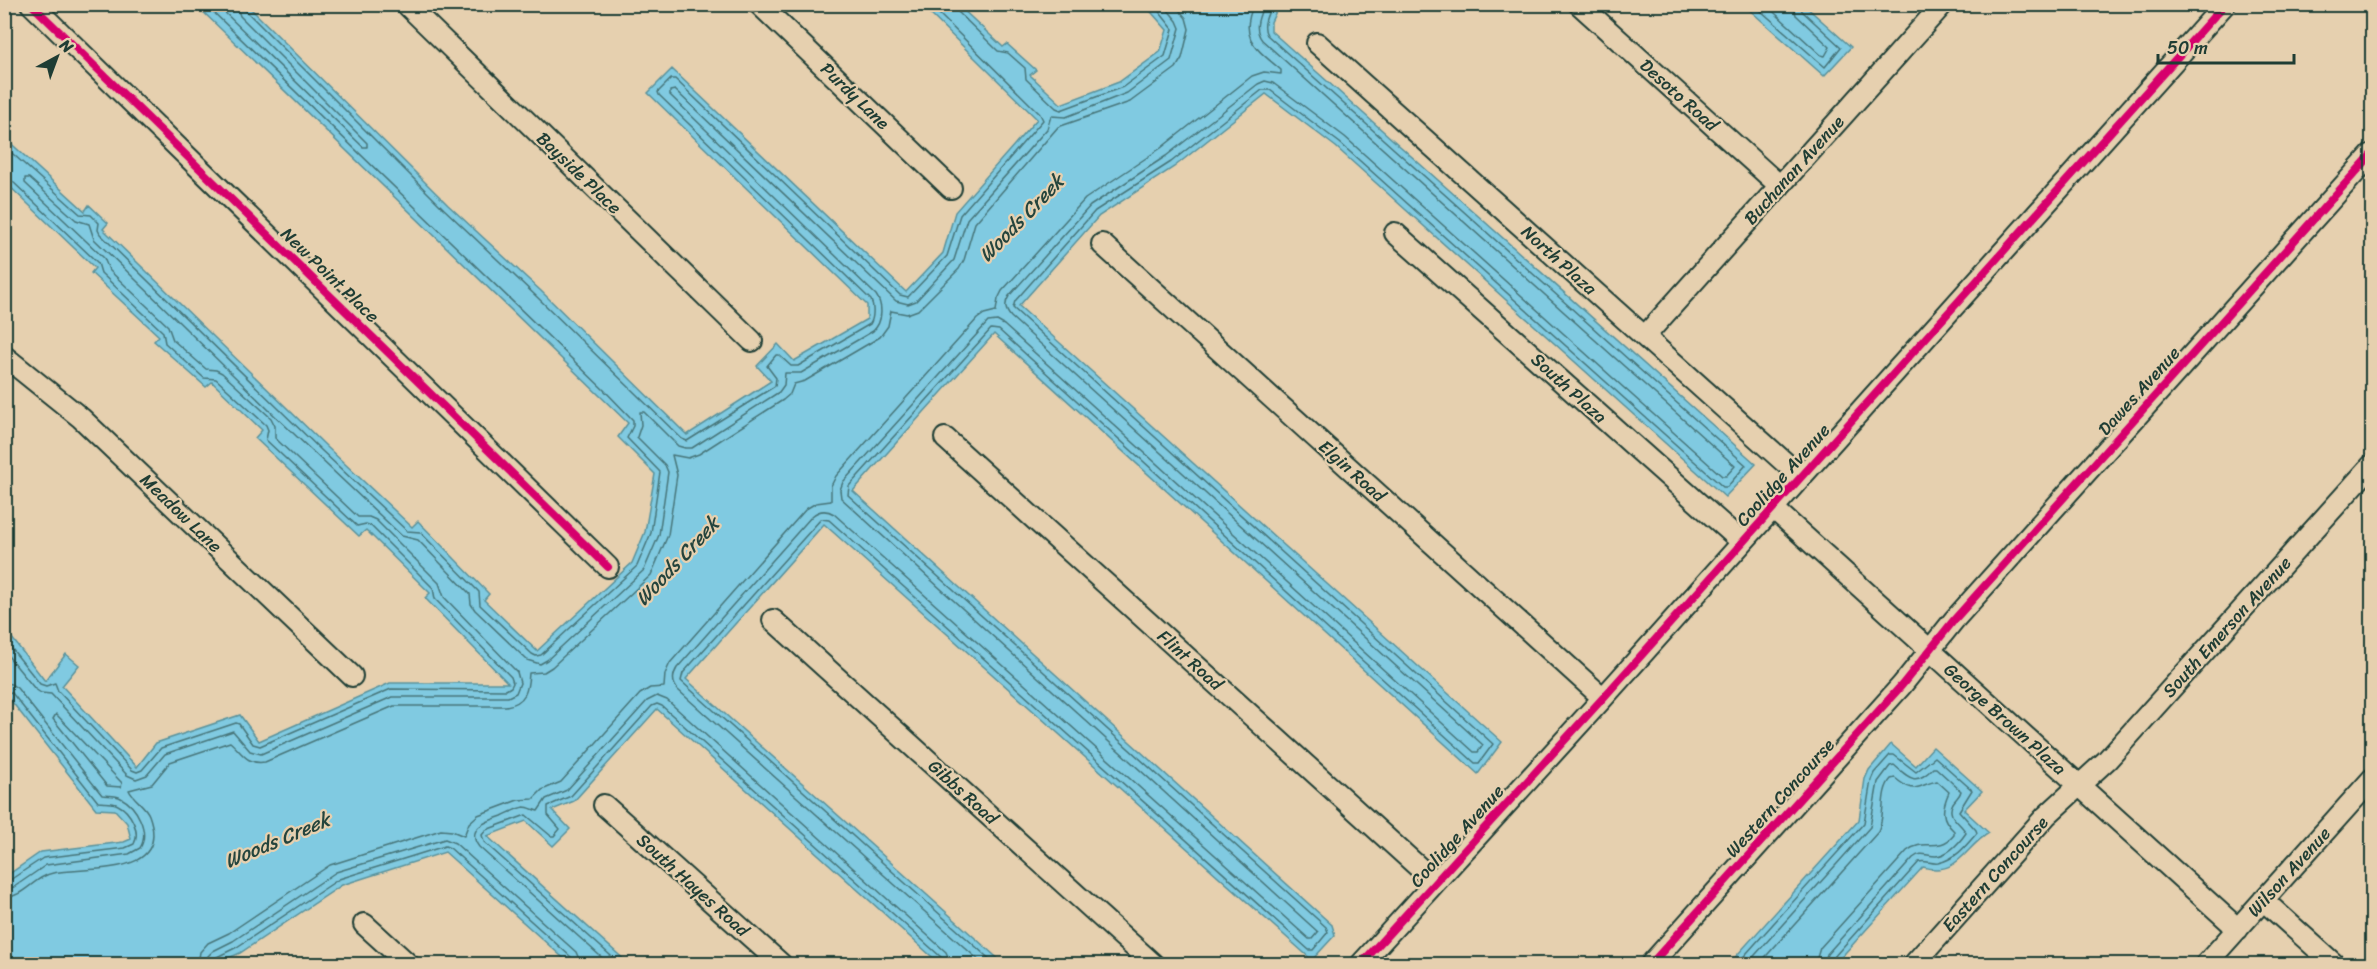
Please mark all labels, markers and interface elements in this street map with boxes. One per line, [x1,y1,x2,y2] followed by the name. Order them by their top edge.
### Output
[27,27,87,87] north arrow
[2158,27,2294,65] scale bar
[52,31,81,61] text: N
[2167,32,2208,64] text: 50 m
[1632,50,1727,141] street label: Desoto Road
[813,54,898,138] street label: Purdy Lane
[1736,107,1853,232] street label: Buchanan Avenue
[529,124,629,222] street label: Bayside Place
[970,164,1074,271] water label: Woods Creek
[1514,217,1605,304] street label: North Plaza
[273,219,387,331] street label: New Point Place
[2090,339,2188,443] street label: Dawes Avenue
[1523,345,1615,431] street label: South Plaza
[1728,416,1838,534] street label: Coolidge Avenue
[1311,432,1394,511] street label: Elgin Road
[132,465,230,561] street label: Meadow Lane
[626,507,730,614] water label: Woods Creek
[2154,549,2300,705] street label: South Emerson Avenue
[1150,621,1232,700] street label: Flint Road
[1936,655,2074,783] street label: George Brown Plaza
[1717,730,1843,865] street label: Western Concourse
[920,751,1007,834] street label: Gibbs Road
[1402,777,1512,895] street label: Coolidge Avenue
[219,802,338,878] water label: Woods Creek
[1934,808,2057,940] street label: Eastern Concourse
[2239,819,2339,925] street label: Wilson Avenue
[629,825,758,946] street label: South Hayes Road

